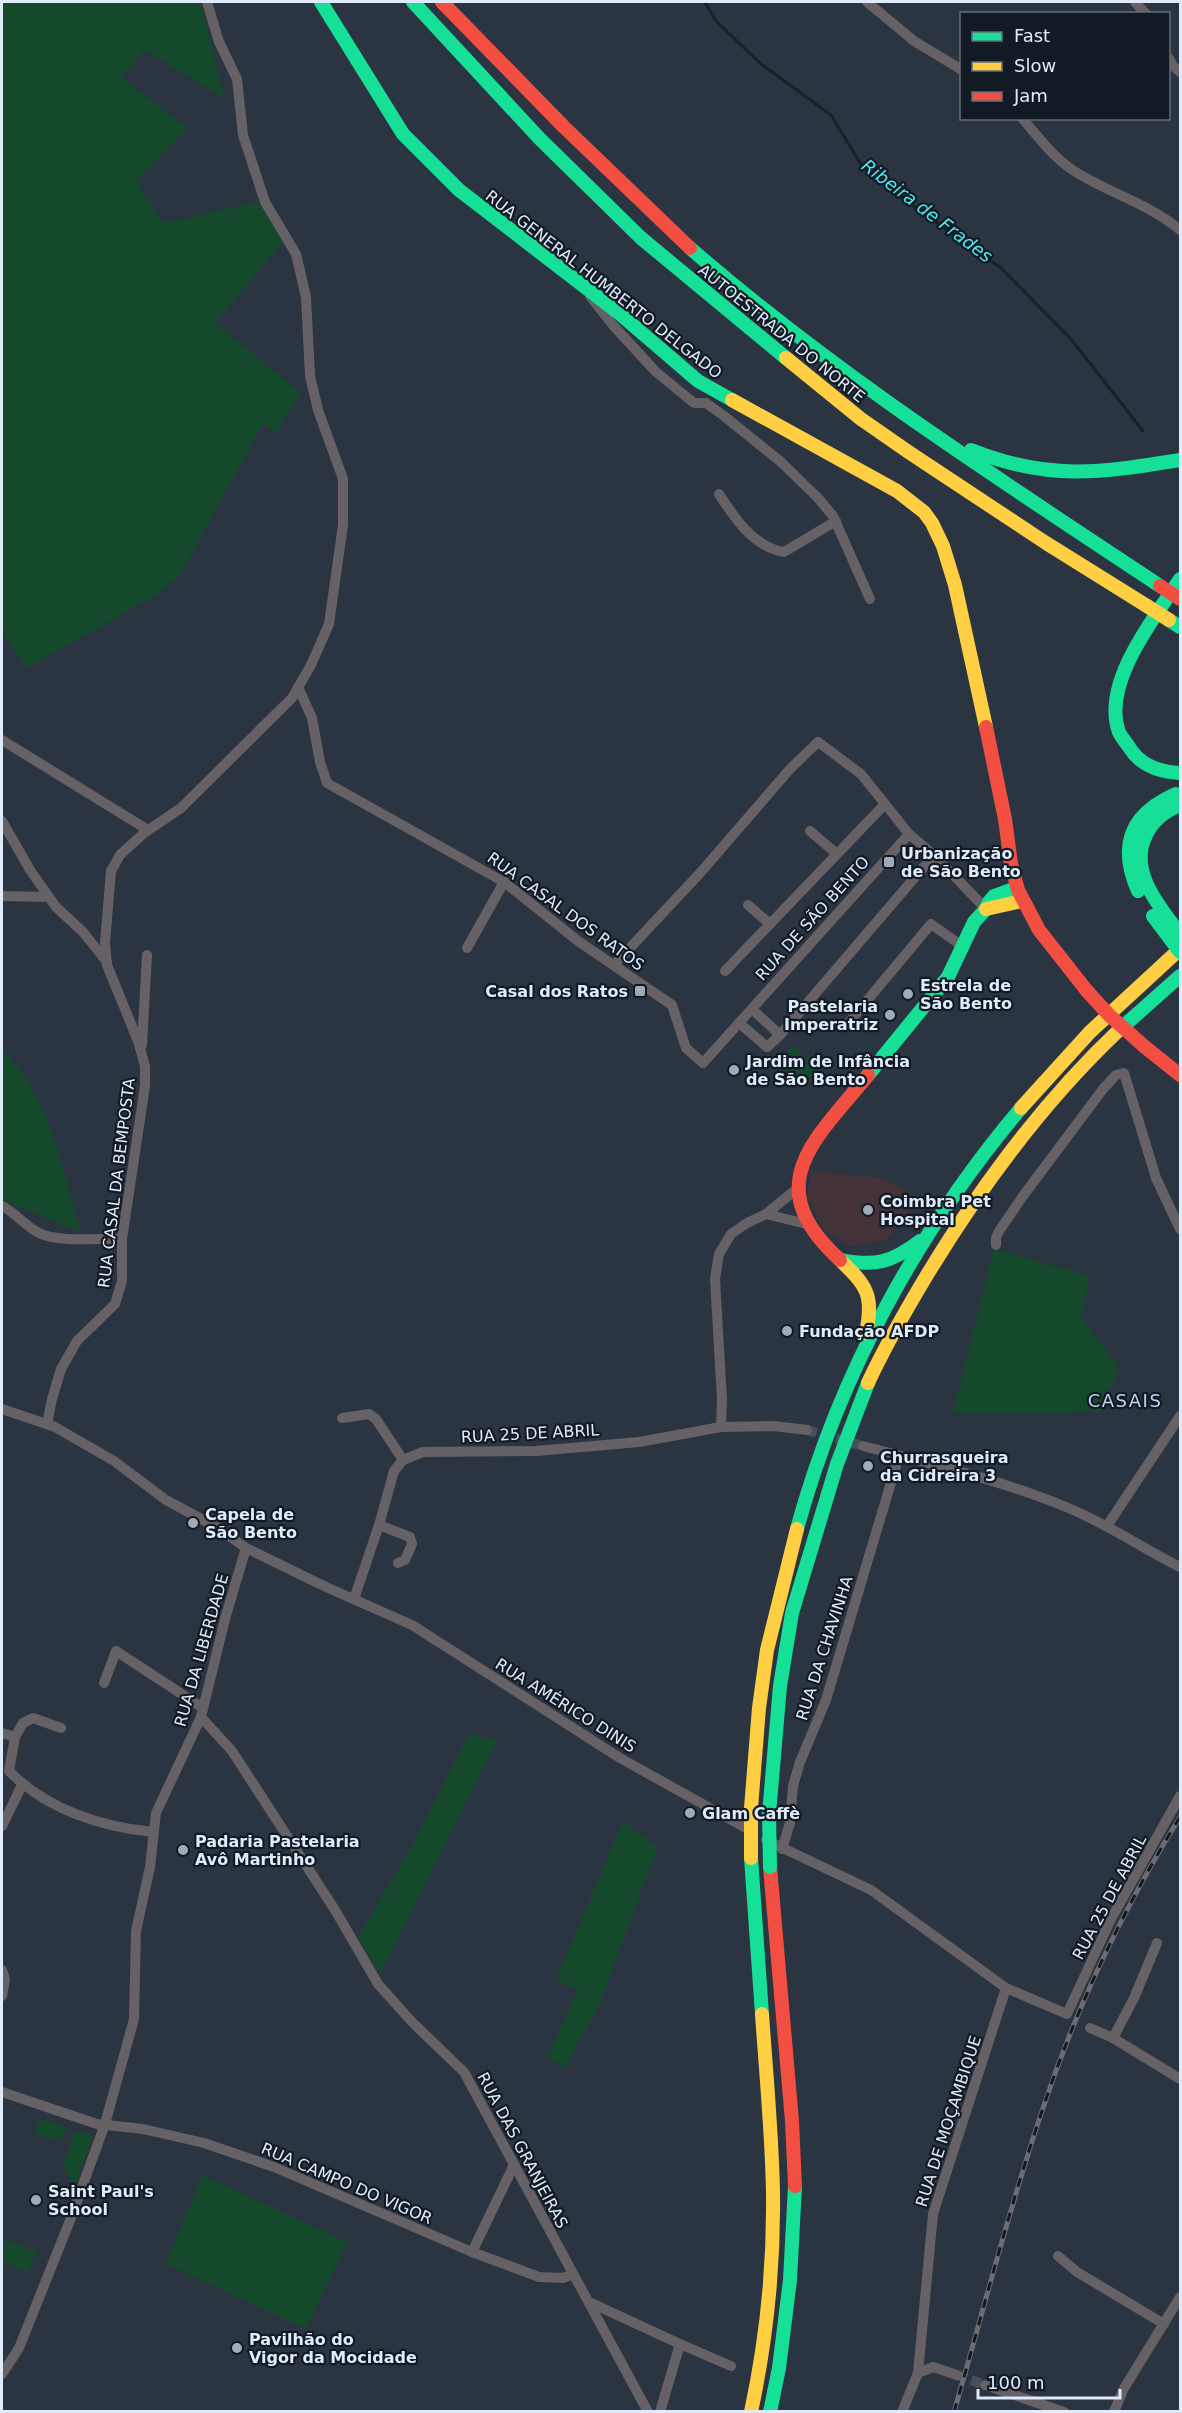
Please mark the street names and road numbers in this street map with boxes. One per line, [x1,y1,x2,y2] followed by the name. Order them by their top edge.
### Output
[482,186,726,383] street label: RUA GENERAL HUMBERTO DELGADO
[695,260,869,407] street label: AUTOESTRADA DO NORTE
[484,848,648,975] street label: RUA CASAL DOS RATOS
[752,852,873,984] street label: RUA DE SÃO BENTO
[94,1077,139,1289] street label: RUA CASAL DA BEMPOSTA
[460,1420,600,1447] street label: RUA 25 DE ABRIL
[171,1571,232,1729] street label: RUA DA LIBERDADE
[792,1574,857,1723] street label: RUA DA CHAVINHA
[492,1654,640,1756] street label: RUA AMÉRICO DINIS
[1069,1832,1150,1963] street label: RUA 25 DE ABRIL
[912,2033,985,2209] street label: RUA DE MOÇAMBIQUE
[473,2069,572,2232] street label: RUA DAS GRANJEIRAS
[258,2139,435,2228] street label: RUA CAMPO DO VIGOR

